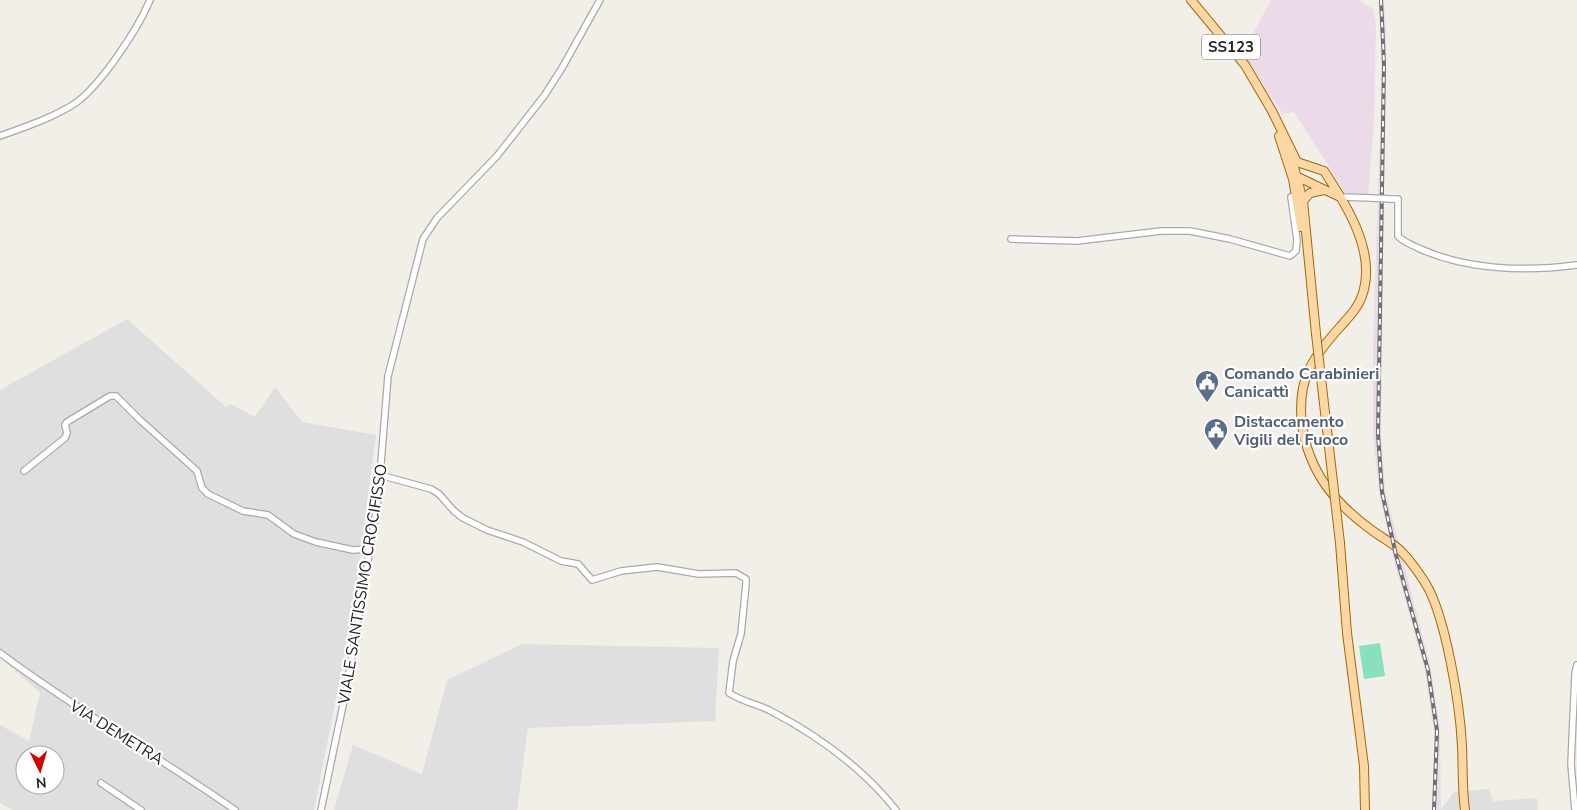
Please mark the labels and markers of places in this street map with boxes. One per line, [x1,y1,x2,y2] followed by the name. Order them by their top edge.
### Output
[1224,363,1379,403] place label: Comando Carabinieri Canicattì
[1194,369,1220,403] public building icon: Comando Carabinieri Canicattì
[1233,411,1348,451] place label: Distaccamento Vigili del Fuoco
[1203,417,1229,451] public building icon: Distaccamento Vigili del Fuoco

